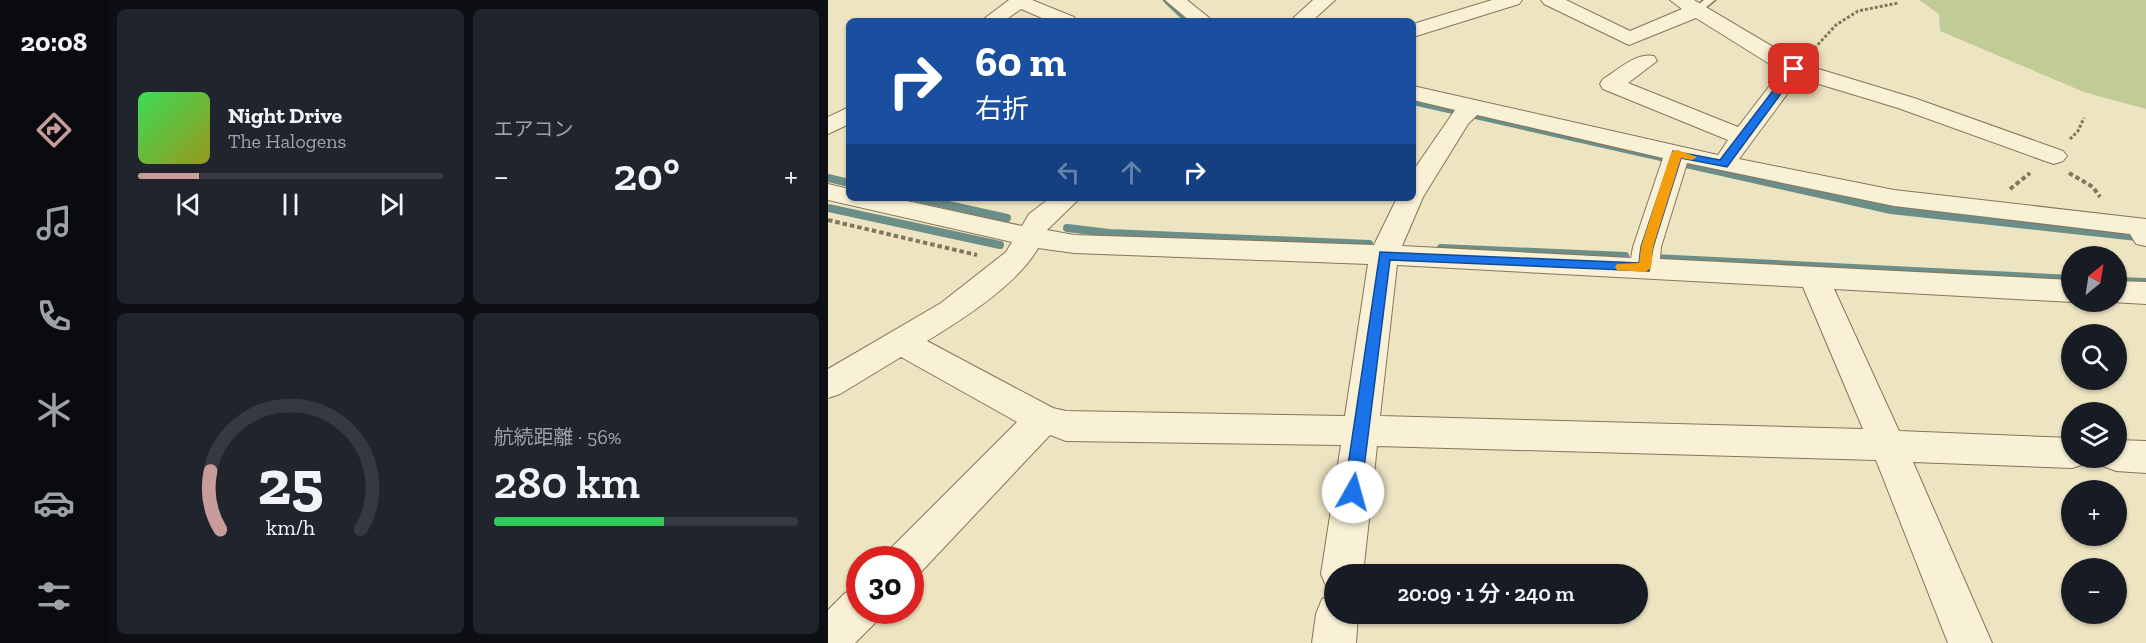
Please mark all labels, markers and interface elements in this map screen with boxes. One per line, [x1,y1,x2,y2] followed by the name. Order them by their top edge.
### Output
[21,26,87,58] text: 20:08
[975,36,1066,87] text: 60 m
[876,42,954,120] icon: right
[1768,43,1819,94] pin
[1777,52,1810,85] icon: arrive
[975,93,1029,125] text: 右折
[228,102,342,129] text: Night Drive
[33,109,75,151] icon: directions
[494,117,574,141] text: エアコン
[228,129,346,153] text: The Halogens
[613,148,680,202] text: 20°
[494,156,509,195] text: −
[784,156,798,195] text: +
[1052,156,1085,189] icon: left
[1115,156,1148,189] icon: ahead
[1178,156,1211,189] icon: right
[172,188,205,221] icon: previous
[274,188,307,221] icon: pause
[375,188,408,221] icon: next
[33,202,75,244] icon: music
[2061,246,2127,312] north arrow
[2061,246,2127,624] map controls
[33,295,75,337] icon: phone
[2061,324,2127,390] button: search
[33,389,75,431] icon: climate
[2061,402,2127,468] button: layers
[494,425,622,449] text: 航続距離 · 56%
[257,445,323,520] text: 25
[494,456,640,510] text: 280 km
[1321,460,1385,524] position arrow
[2061,480,2127,546] button: +
[33,482,75,524] icon: car
[266,516,315,541] text: km/h
[846,546,924,624] speed limit sign: 30
[2061,558,2127,624] button: −
[33,575,75,617] icon: filters
[1397,580,1575,607] text: 20:09 · 1 分 · 240 m

